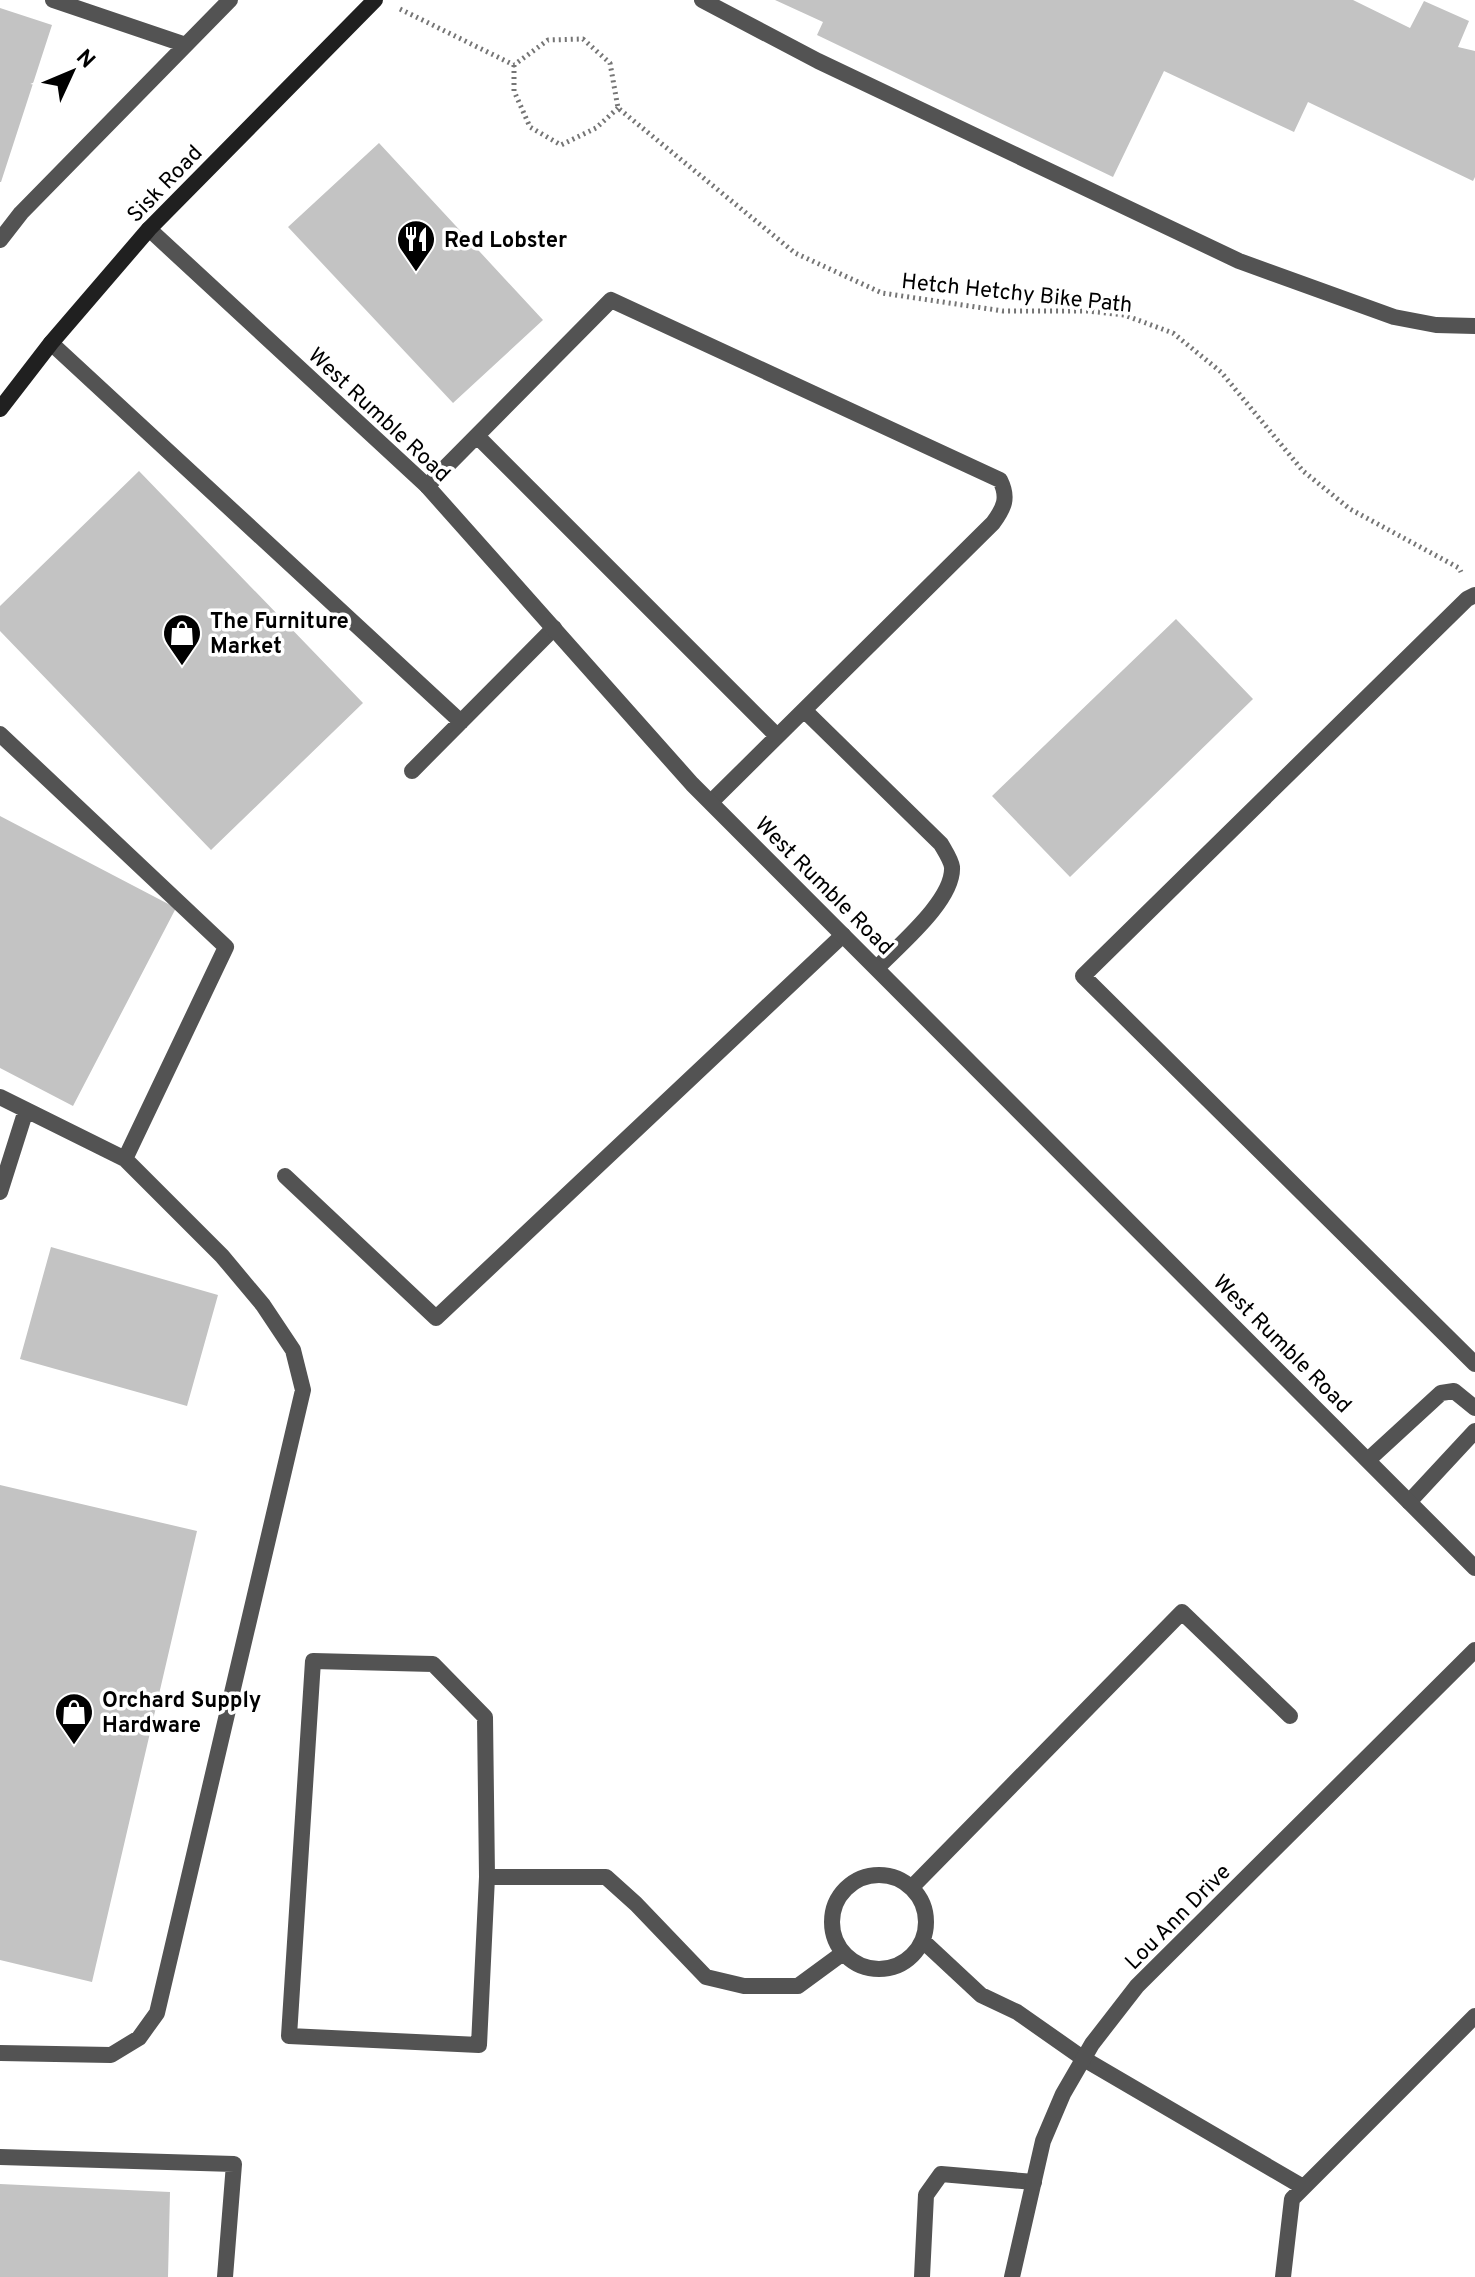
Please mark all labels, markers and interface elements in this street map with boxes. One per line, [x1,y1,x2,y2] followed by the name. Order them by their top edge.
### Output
[32,32,112,112] north arrow
[69,45,100,75] text: N
[122,141,209,229] street label: Sisk Road
[395,218,437,273] restaurant icon: Red Lobster
[444,228,567,255] place label: Red Lobster
[900,269,1134,320] street label: Hetch Hetchy Bike Path
[302,343,455,489] street label: West Rumble Road
[210,609,349,661] place label: The Furniture Market
[161,612,203,667] shop icon: The Furniture Market
[748,812,898,962] street label: West Rumble Road
[1206,1270,1356,1420] street label: West Rumble Road
[102,1688,261,1740] place label: Orchard Supply Hardware
[53,1691,95,1746] shop icon: Orchard Supply Hardware
[1120,1859,1237,1976] street label: Lou Ann Drive

